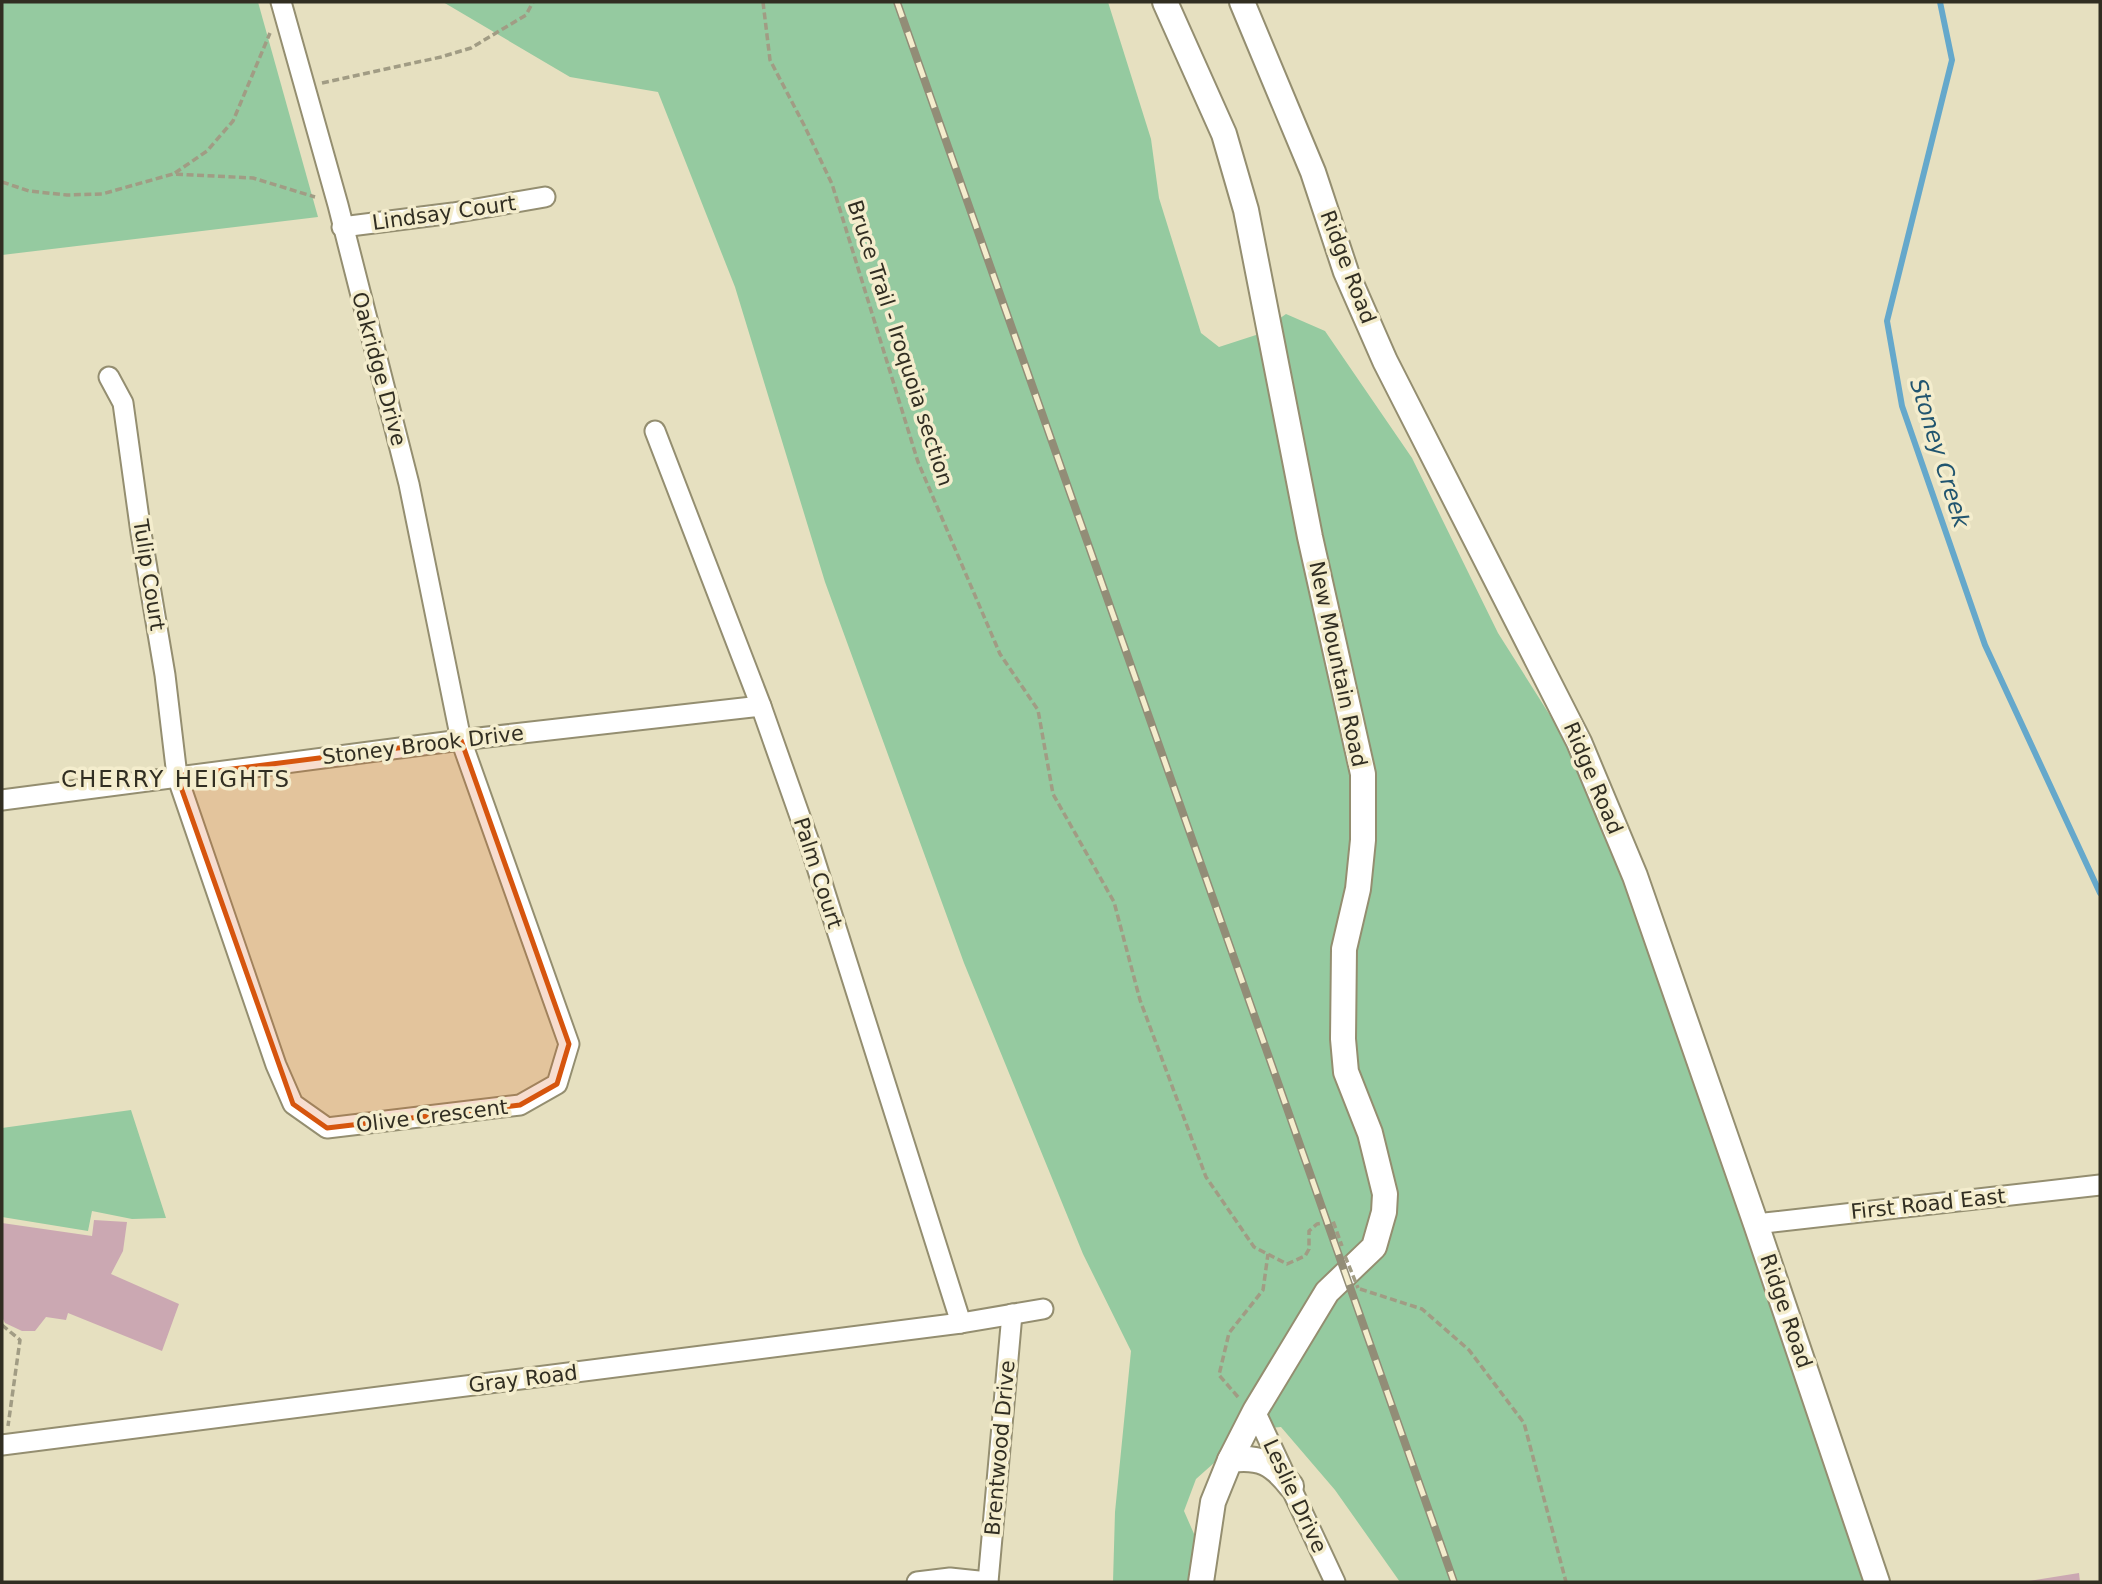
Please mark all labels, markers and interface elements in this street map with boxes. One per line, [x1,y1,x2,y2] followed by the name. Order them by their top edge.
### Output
[371,191,517,235] street label: Lindsay Court
[842,197,958,489] street label: Bruce Trail - Iroquoia section
[1315,207,1381,327] street label: Ridge Road
[347,289,411,449] street label: Oakridge Drive
[1905,375,1976,532] water label: Stoney Creek
[128,517,170,632] street label: Tulip Court
[1304,559,1372,769] street label: New Mountain Road
[1559,718,1627,838] street label: Ridge Road
[321,721,525,769] street label: Stoney Brook Drive
[61,766,291,792] district label: CHERRY HEIGHTS
[789,814,847,932] street label: Palm Court
[355,1095,509,1137] street label: Olive Crescent
[1849,1184,2007,1224] street label: First Road East
[1755,1251,1817,1371] street label: Ridge Road
[980,1359,1020,1537] street label: Brentwood Drive
[467,1360,579,1398] street label: Gray Road
[1258,1435,1332,1557] street label: Leslie Drive

